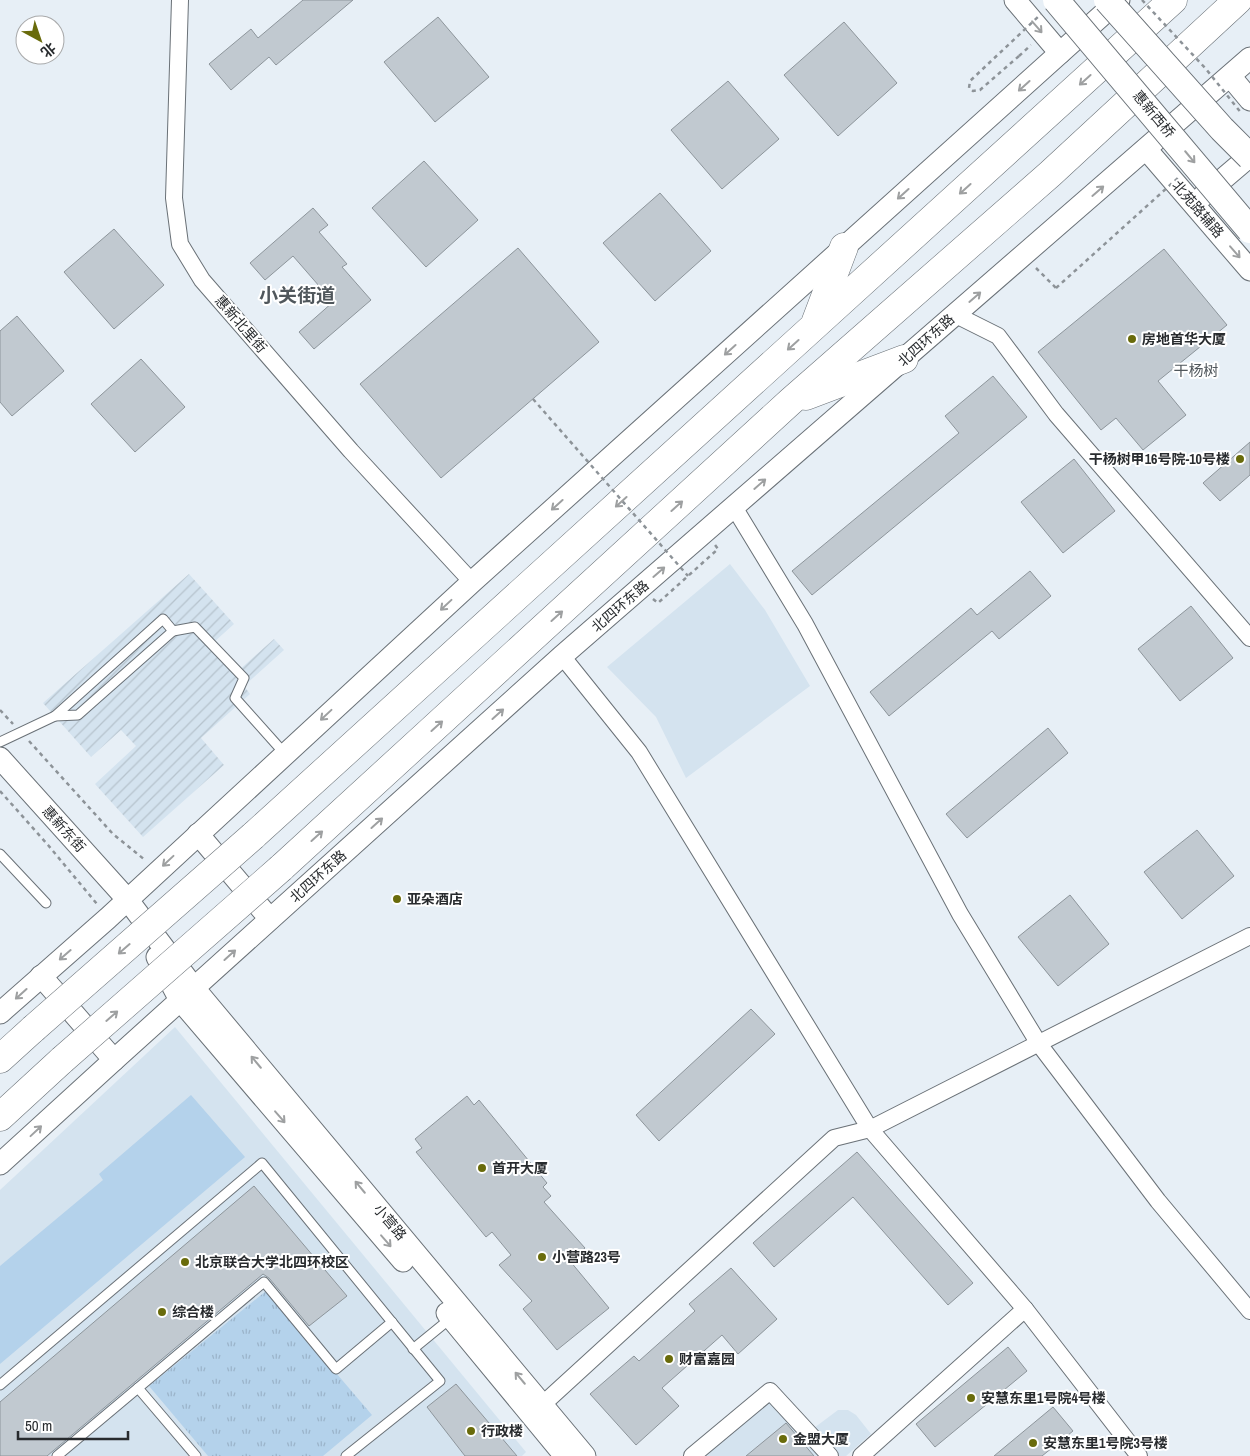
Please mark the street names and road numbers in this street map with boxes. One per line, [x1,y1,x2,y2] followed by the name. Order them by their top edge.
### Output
[1129,87,1179,141] street label: 惠新西桥
[1168,177,1228,241] street label: 北苑路辅路
[211,292,271,356] street label: 惠新北里街
[894,310,958,370] street label: 北四环东路
[588,576,652,636] street label: 北四环东路
[39,802,89,856] street label: 惠新东街
[286,846,350,906] street label: 北四环东路
[370,1200,410,1244] street label: 小营路

